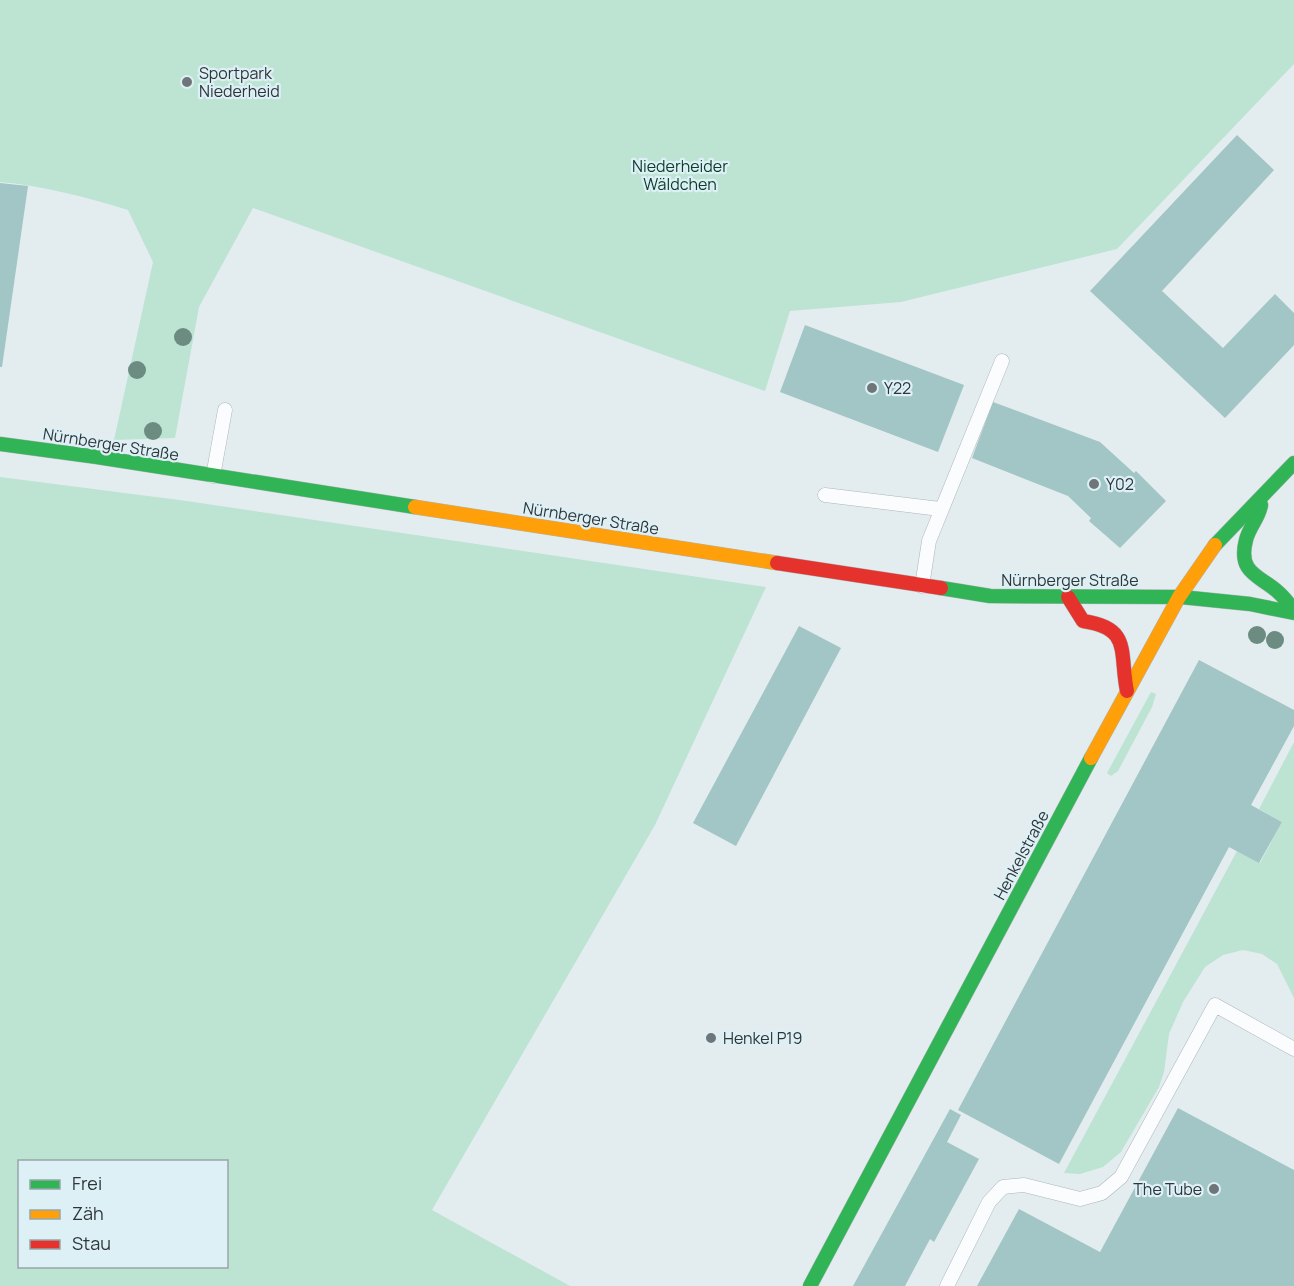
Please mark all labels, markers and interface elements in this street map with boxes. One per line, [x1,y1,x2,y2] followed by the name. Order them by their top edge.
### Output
[199,62,280,102] place label: Sportpark Niederheid
[180,75,194,89] marker: Sportpark Niederheid
[632,155,728,195] park label: Niederheider Wäldchen
[884,377,911,399] place label: Y22
[865,381,879,395] marker: Y22
[41,422,181,466] street label: Nürnberger Straße
[1106,473,1134,495] place label: Y02
[1087,477,1101,491] marker: Y02
[521,496,661,540] street label: Nürnberger Straße
[1001,569,1139,591] street label: Nürnberger Straße
[988,806,1054,904] street label: Henkelstraße
[723,1027,802,1049] place label: Henkel P19
[704,1031,718,1045] marker: Henkel P19
[18,1160,228,1268] legend
[72,1171,102,1195] text: Frei
[1133,1178,1202,1200] place label: The Tube
[1207,1182,1221,1196] marker: The Tube
[72,1201,104,1225] text: Zäh
[72,1231,111,1255] text: Stau

